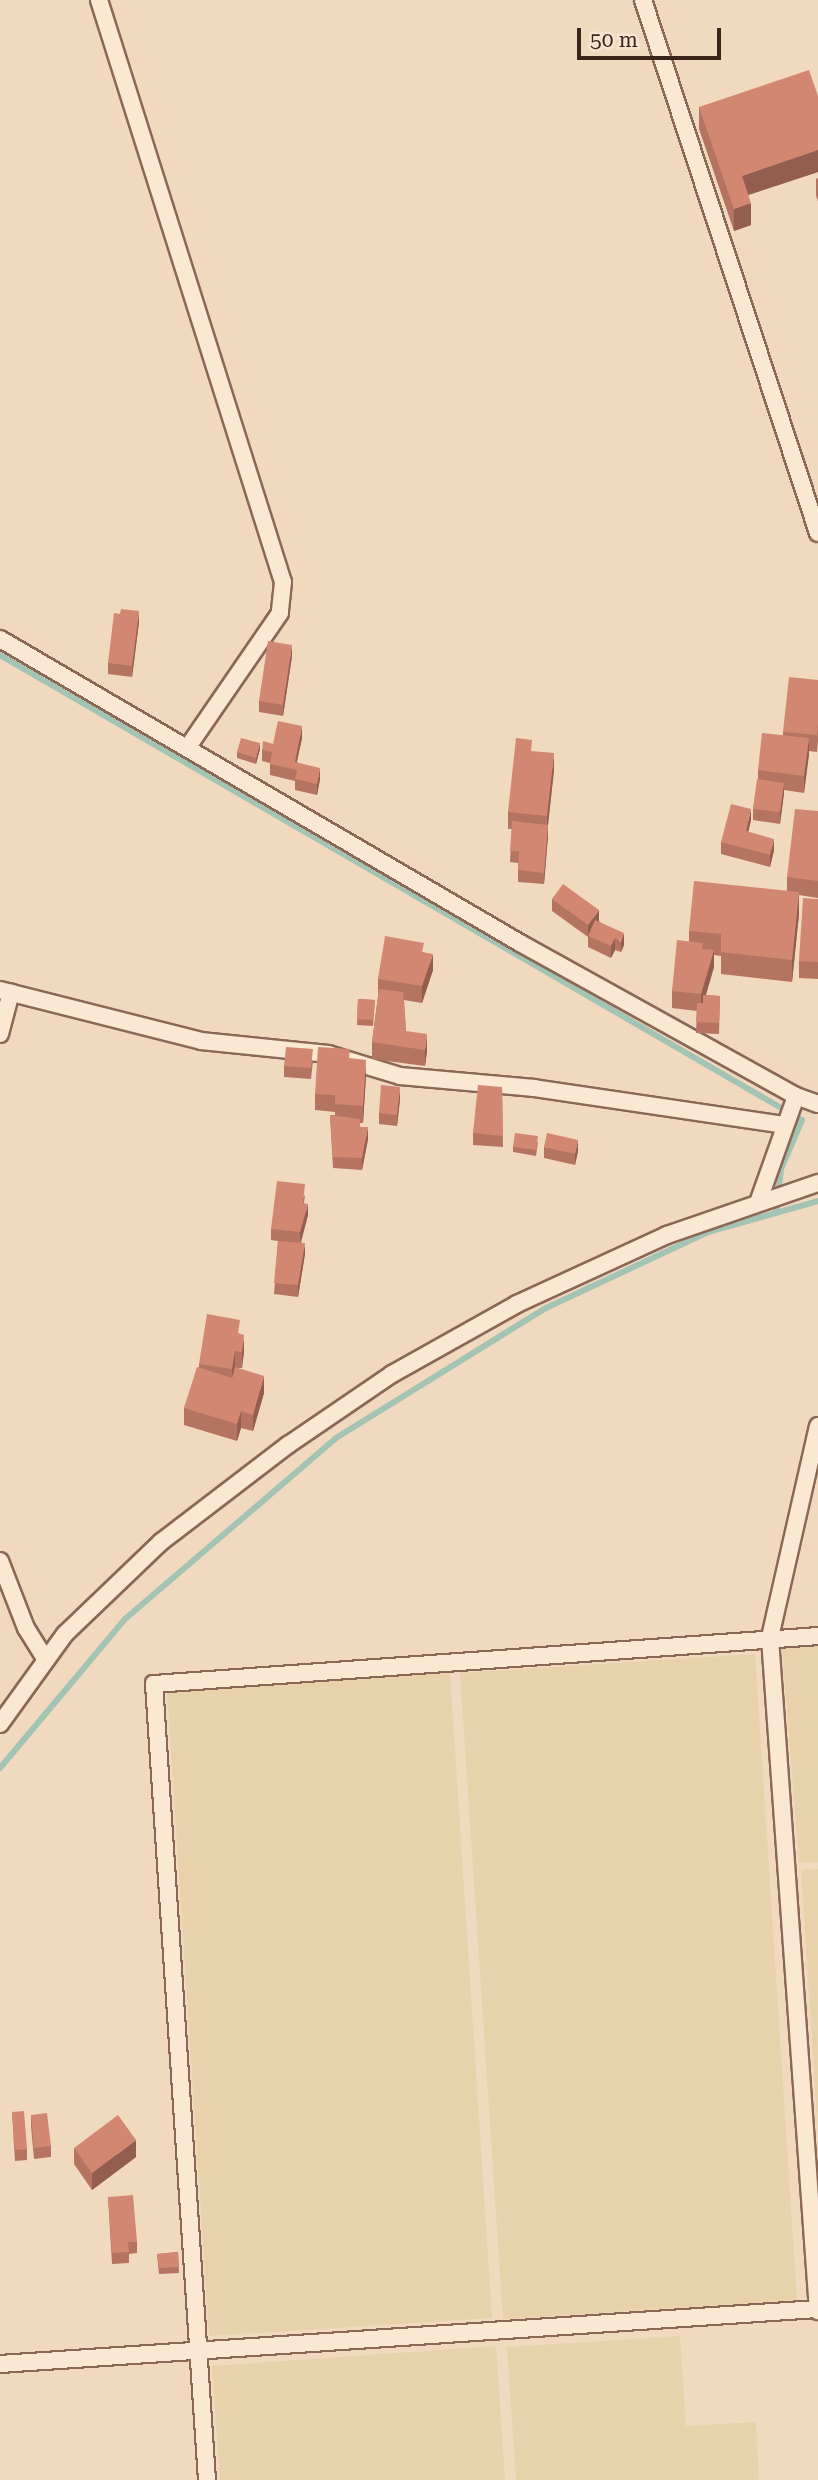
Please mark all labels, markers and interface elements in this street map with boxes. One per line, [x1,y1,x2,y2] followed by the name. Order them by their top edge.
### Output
[580,14,724,58] scale bar
[590,28,638,52] text: 50 m

